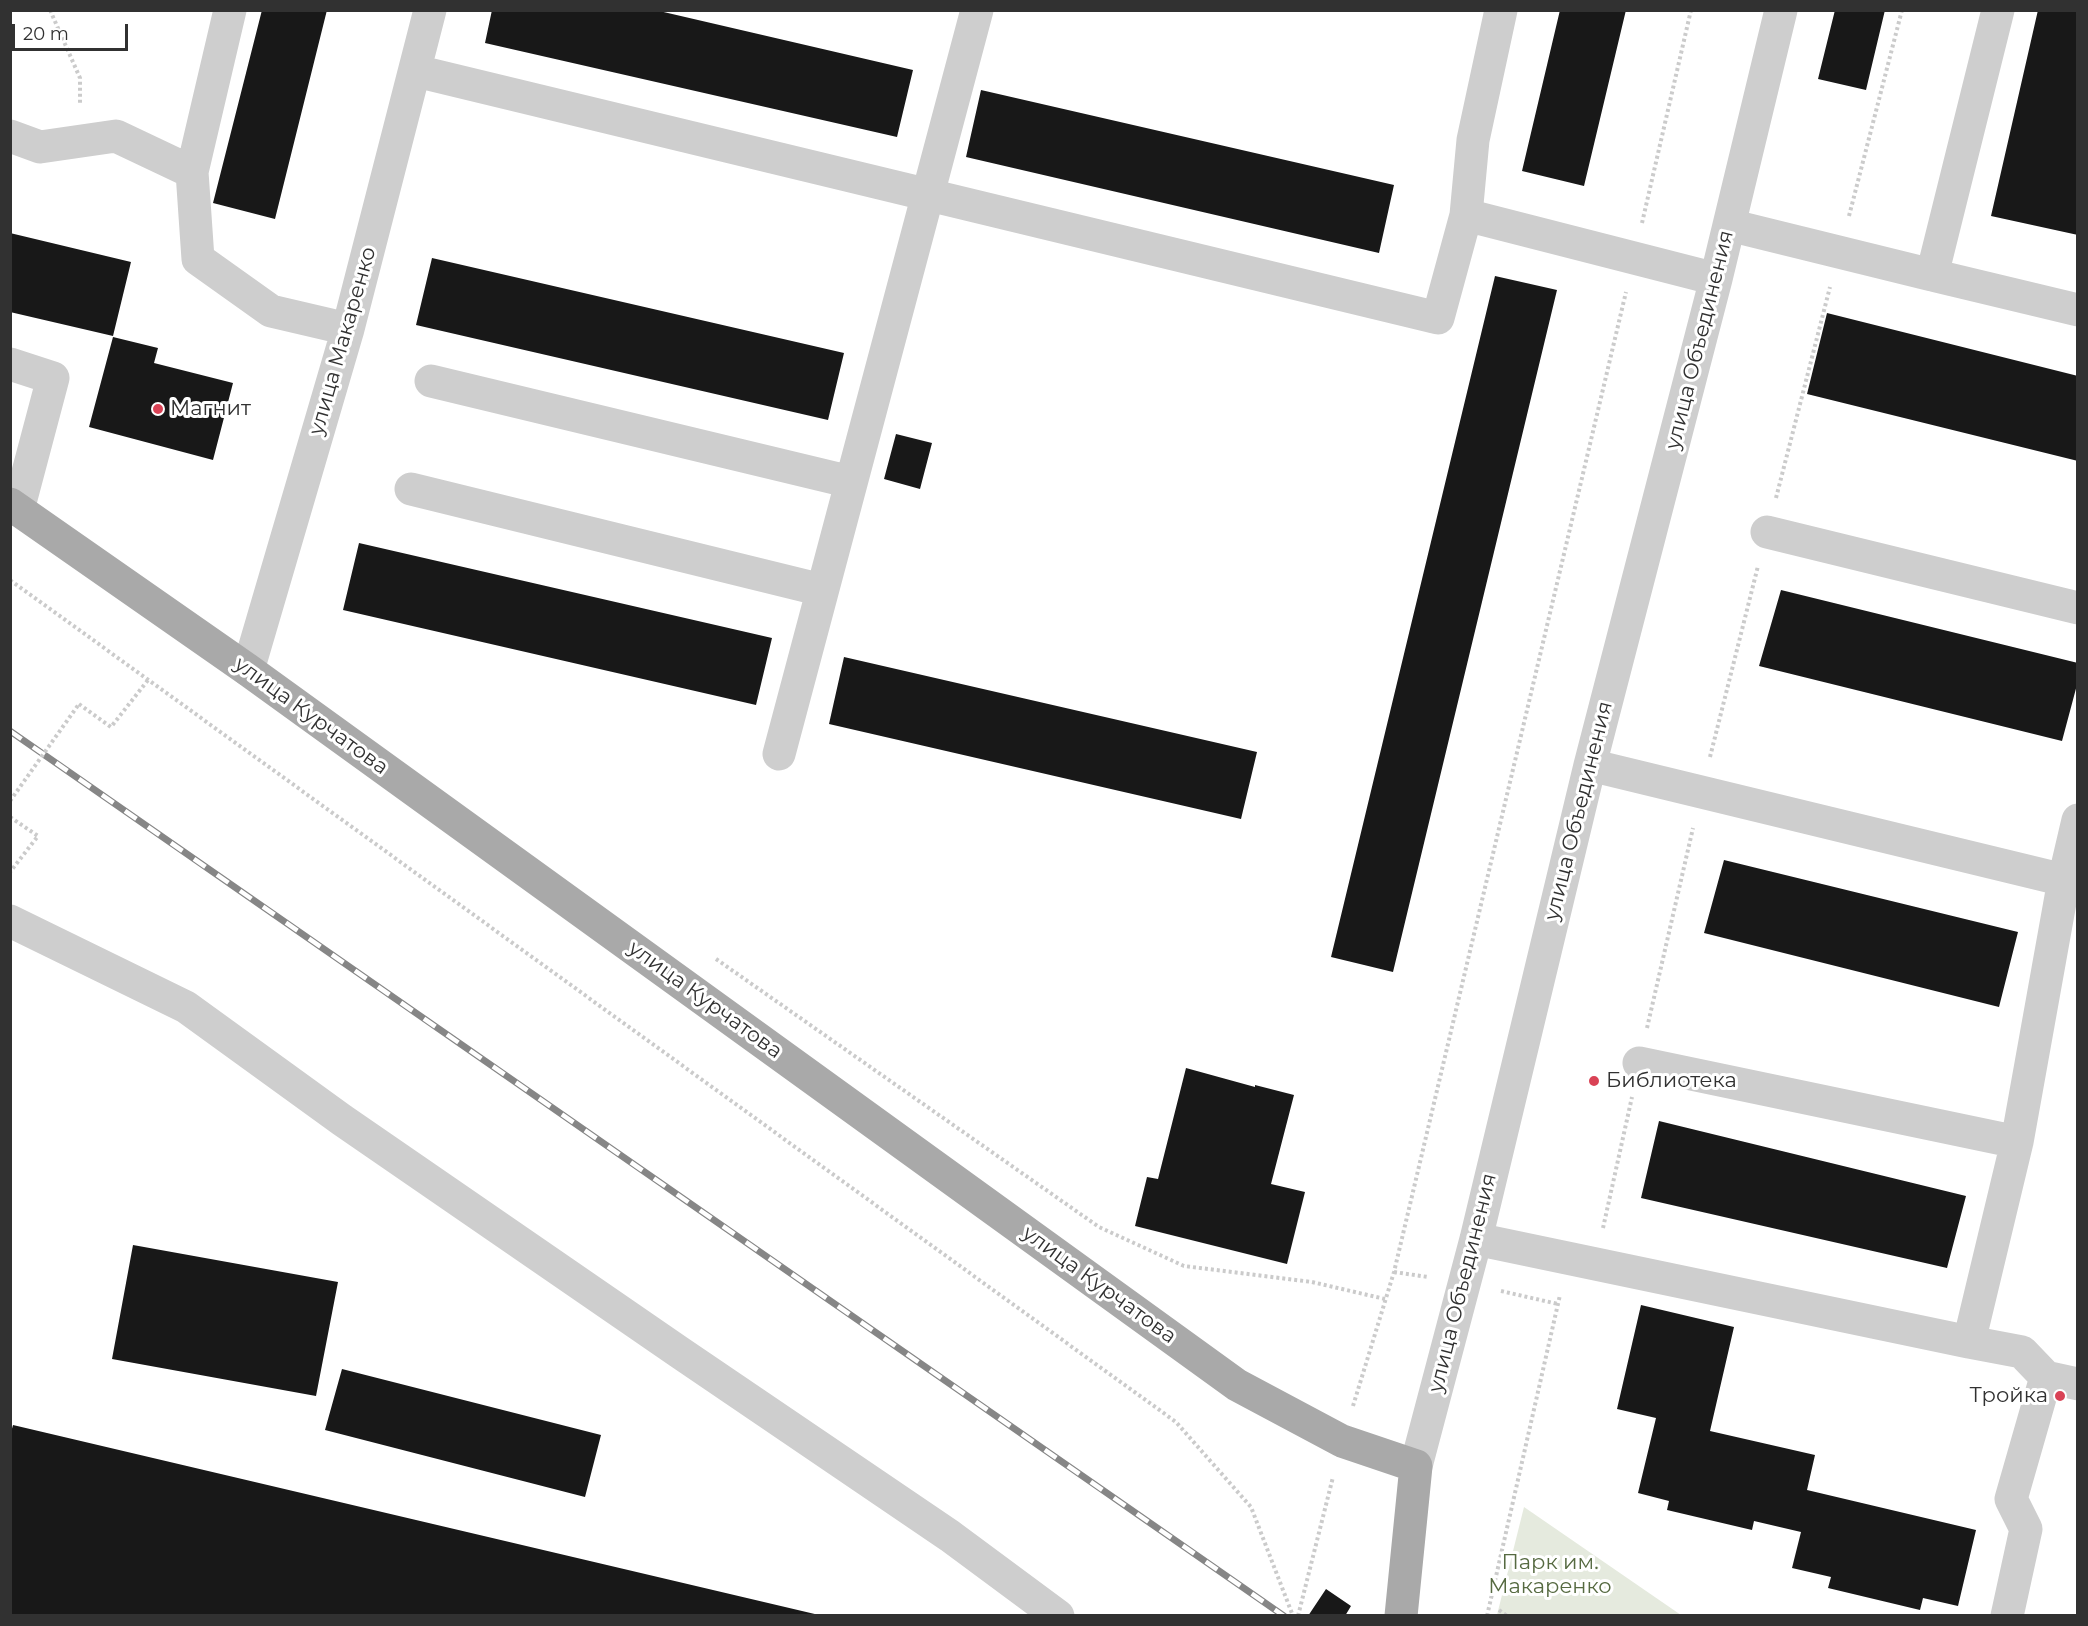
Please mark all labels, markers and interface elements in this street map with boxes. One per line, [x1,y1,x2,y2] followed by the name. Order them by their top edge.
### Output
[15,12,130,50] scale bar
[23,23,69,45] text: 20 m
[1661,228,1739,452] street label: улица Объединения
[304,244,382,438] street label: улица Макаренко
[170,396,251,422] place label: Магнит
[151,402,165,416] marker: Магнит
[229,652,393,780] street label: улица Курчатова
[1540,699,1618,923] street label: улица Объединения
[623,936,787,1064] street label: улица Курчатова
[1606,1068,1737,1094] place label: Библиотека
[1587,1074,1601,1088] marker: Библиотека
[1424,1171,1502,1395] street label: улица Объединения
[1017,1221,1181,1349] street label: улица Курчатова
[1969,1383,2048,1409] place label: Тройка
[2053,1389,2067,1403] marker: Тройка
[1488,1550,1612,1600] park label: Парк им. Макаренко

